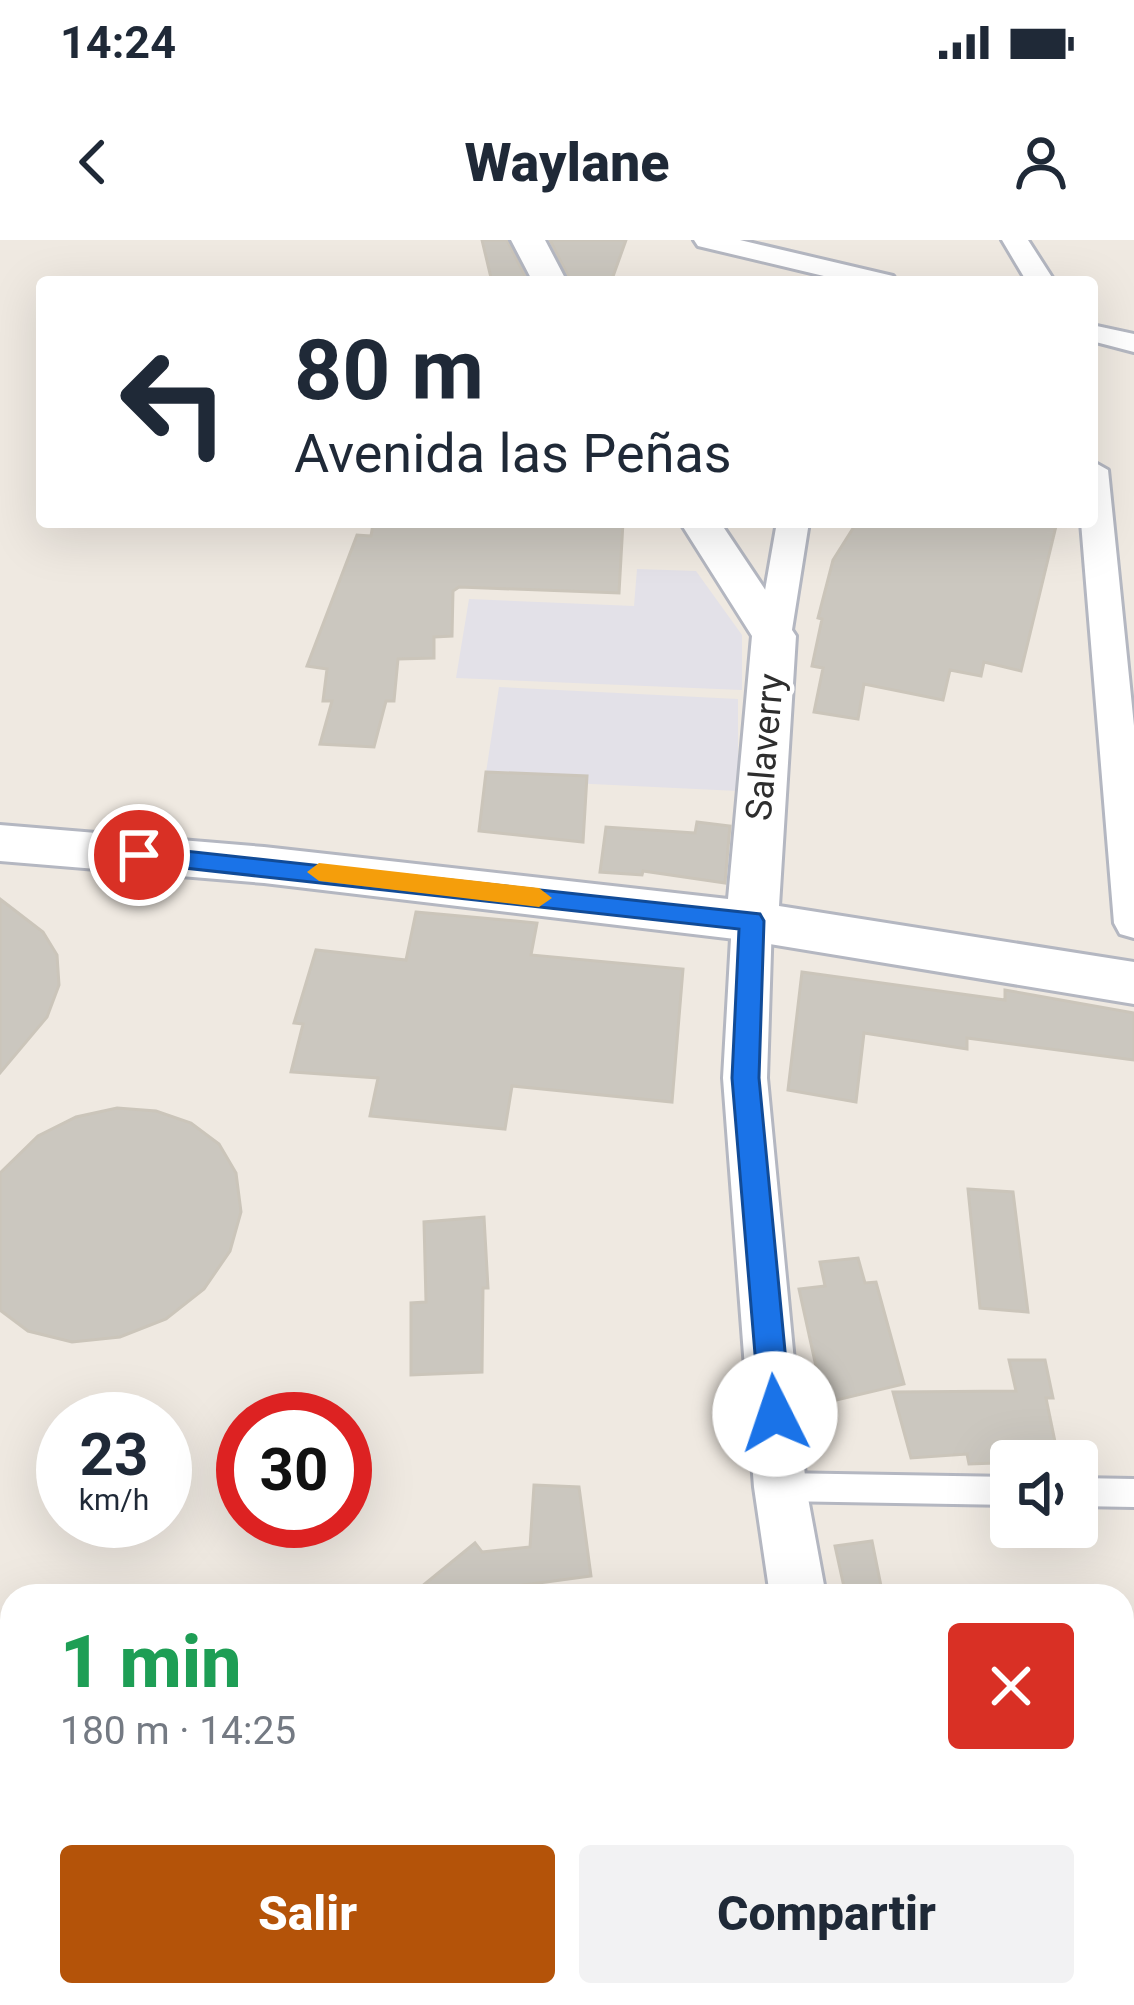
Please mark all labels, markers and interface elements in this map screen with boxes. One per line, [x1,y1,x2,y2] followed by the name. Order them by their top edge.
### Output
[60,16,176,69] text: 14:24
[60,129,126,195] icon: back
[1008,129,1074,195] icon: person
[464,131,670,194] text: Waylane
[294,321,484,420] text: 80 m
[96,324,252,480] icon: left
[294,422,732,485] text: Avenida las Peñas
[738,672,792,822] street label: Salaverry
[88,804,190,906] pin
[106,822,172,888] icon: arrive
[712,1351,838,1477] position arrow
[216,1392,372,1548] speed limit sign: 30
[80,1419,148,1490] text: 23
[990,1440,1098,1548] map controls
[990,1440,1098,1548] button: sound
[79,1482,149,1517] text: km/h
[60,1620,242,1705] text: 1 min
[948,1623,1074,1749] button: close
[60,1708,296,1754] text: 180 m · 14:25
[60,1845,555,1983] button: Salir
[579,1845,1074,1983] button: Compartir

